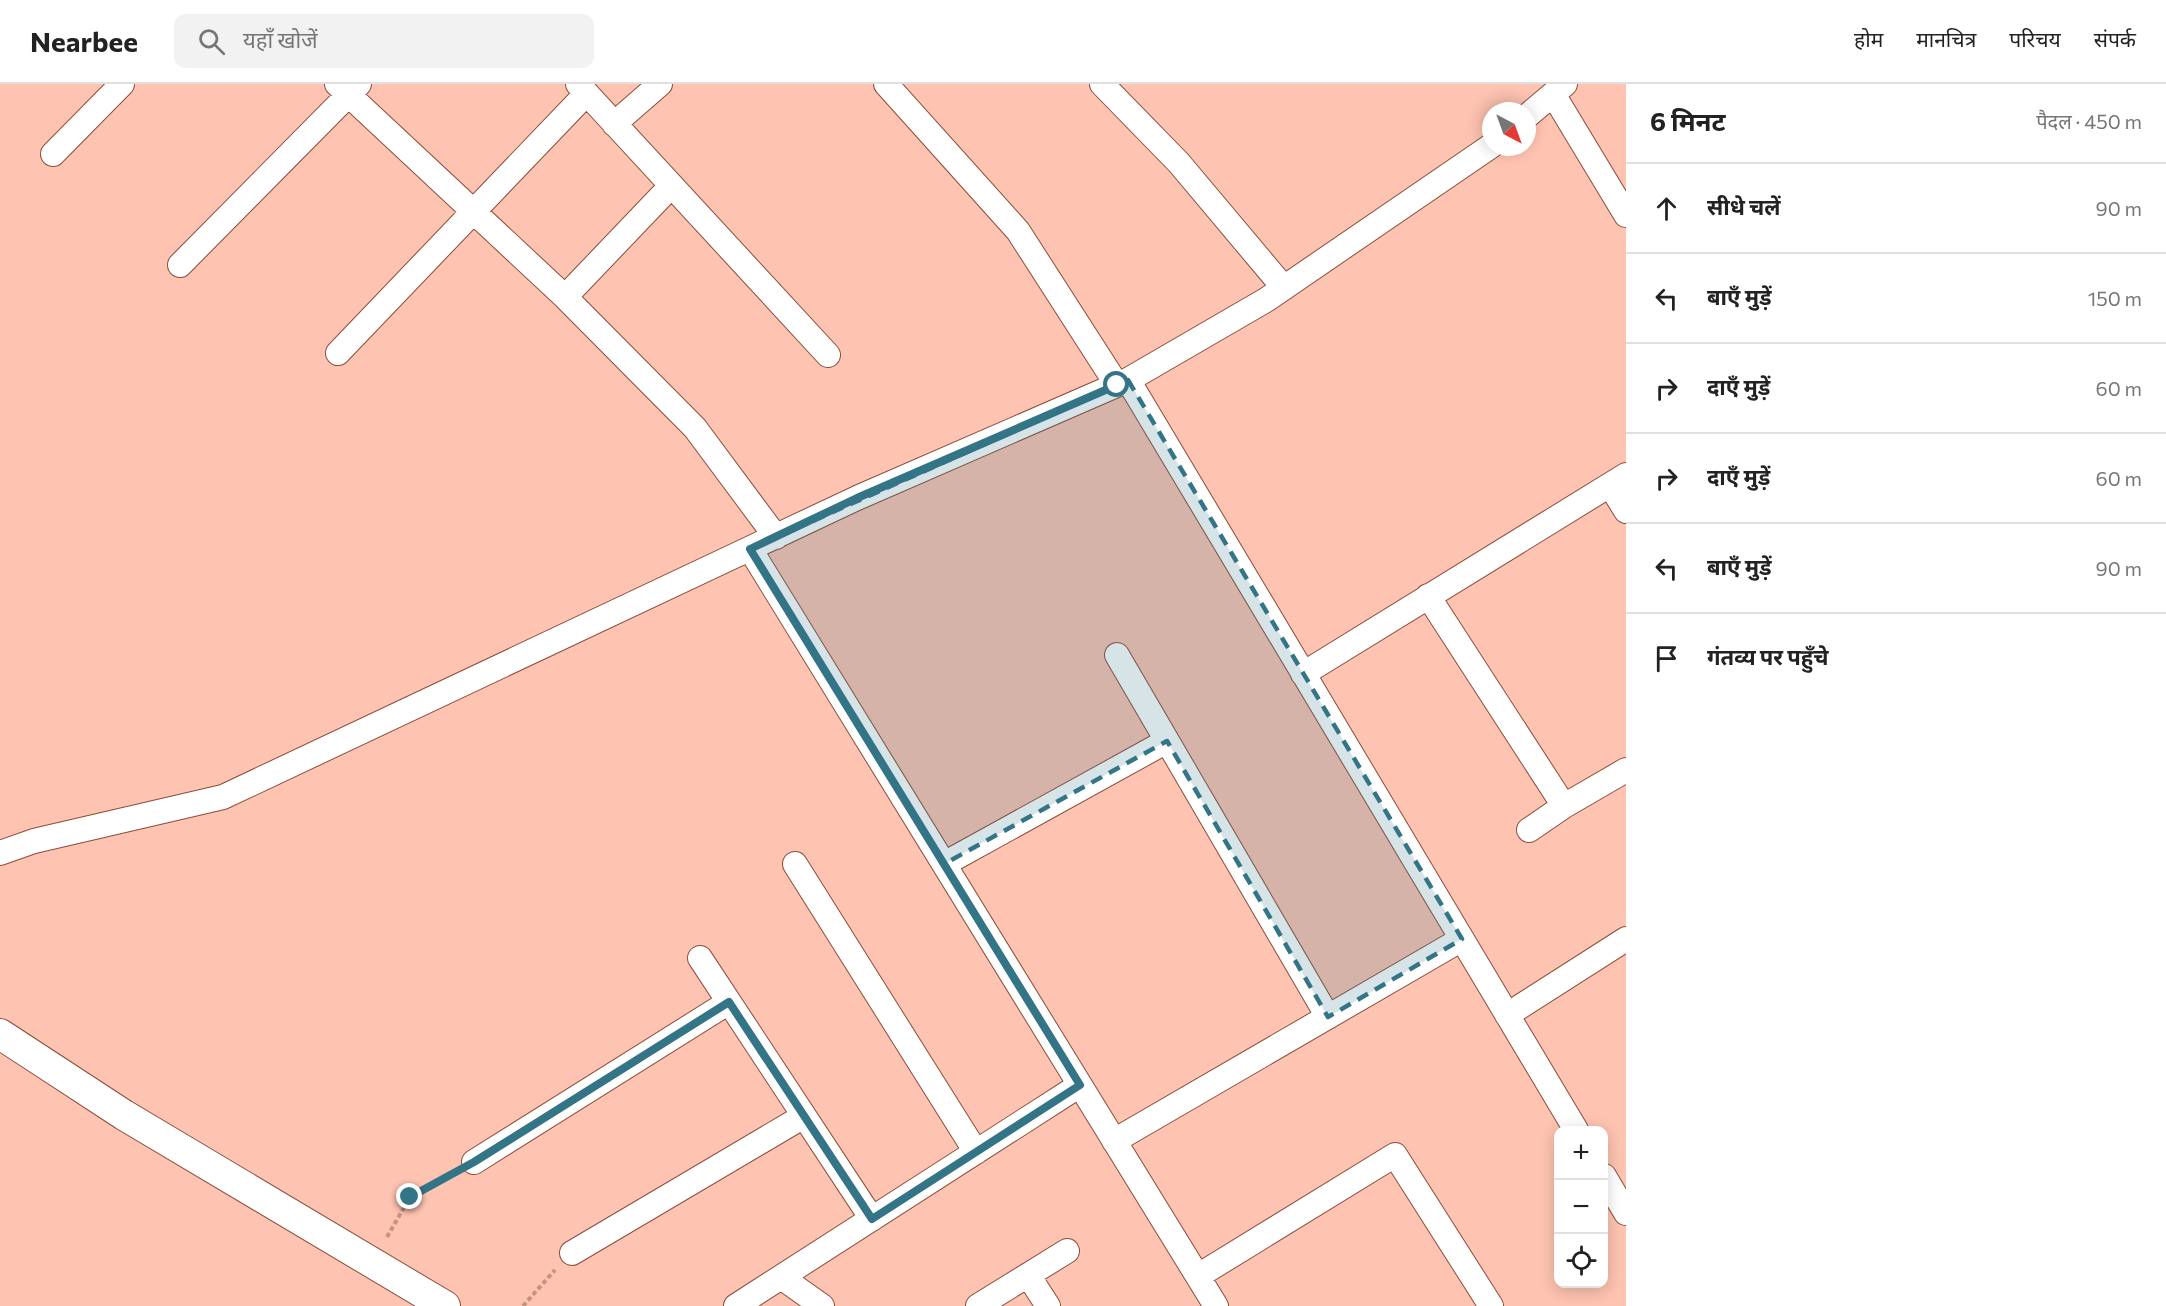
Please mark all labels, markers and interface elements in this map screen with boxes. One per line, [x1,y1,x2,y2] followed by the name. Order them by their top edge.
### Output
[174,14,594,68] search box
[30,24,138,58] text: Nearbee
[195,25,228,58] icon: search
[243,26,317,53] text: यहाँ खोजें
[1854,26,1883,51] text: होम
[1916,26,1976,51] text: मानचित्र
[2009,26,2061,51] text: परिचय
[2094,26,2136,51] text: संपर्क
[1482,102,1536,156] north arrow
[1650,105,1726,136] text: 6 मिनट
[2036,109,2142,133] text: पैदल · 450 m
[1650,192,1683,225] icon: ahead
[1707,193,1781,220] text: सीधे चलें
[2096,196,2142,220] text: 90 m
[1650,282,1683,315] icon: left
[1707,283,1772,310] text: बाएँ मुड़ें
[2088,286,2142,310] text: 150 m
[1103,371,1129,397] route start
[1650,372,1683,405] icon: right
[1707,373,1770,400] text: दाएँ मुड़ें
[2096,376,2142,400] text: 60 m
[1650,462,1683,495] icon: right
[1707,463,1770,490] text: दाएँ मुड़ें
[2096,466,2142,490] text: 60 m
[1650,552,1683,585] icon: left
[1707,553,1772,580] text: बाएँ मुड़ें
[2096,556,2142,580] text: 90 m
[1650,642,1683,675] icon: arrive
[1707,643,1829,670] text: गंतव्य पर पहुँचे
[1554,1126,1608,1288] map controls
[1554,1126,1608,1180] button: +
[1554,1180,1608,1234] button: −
[396,1183,422,1209] route end
[1554,1234,1608,1288] button: locate

